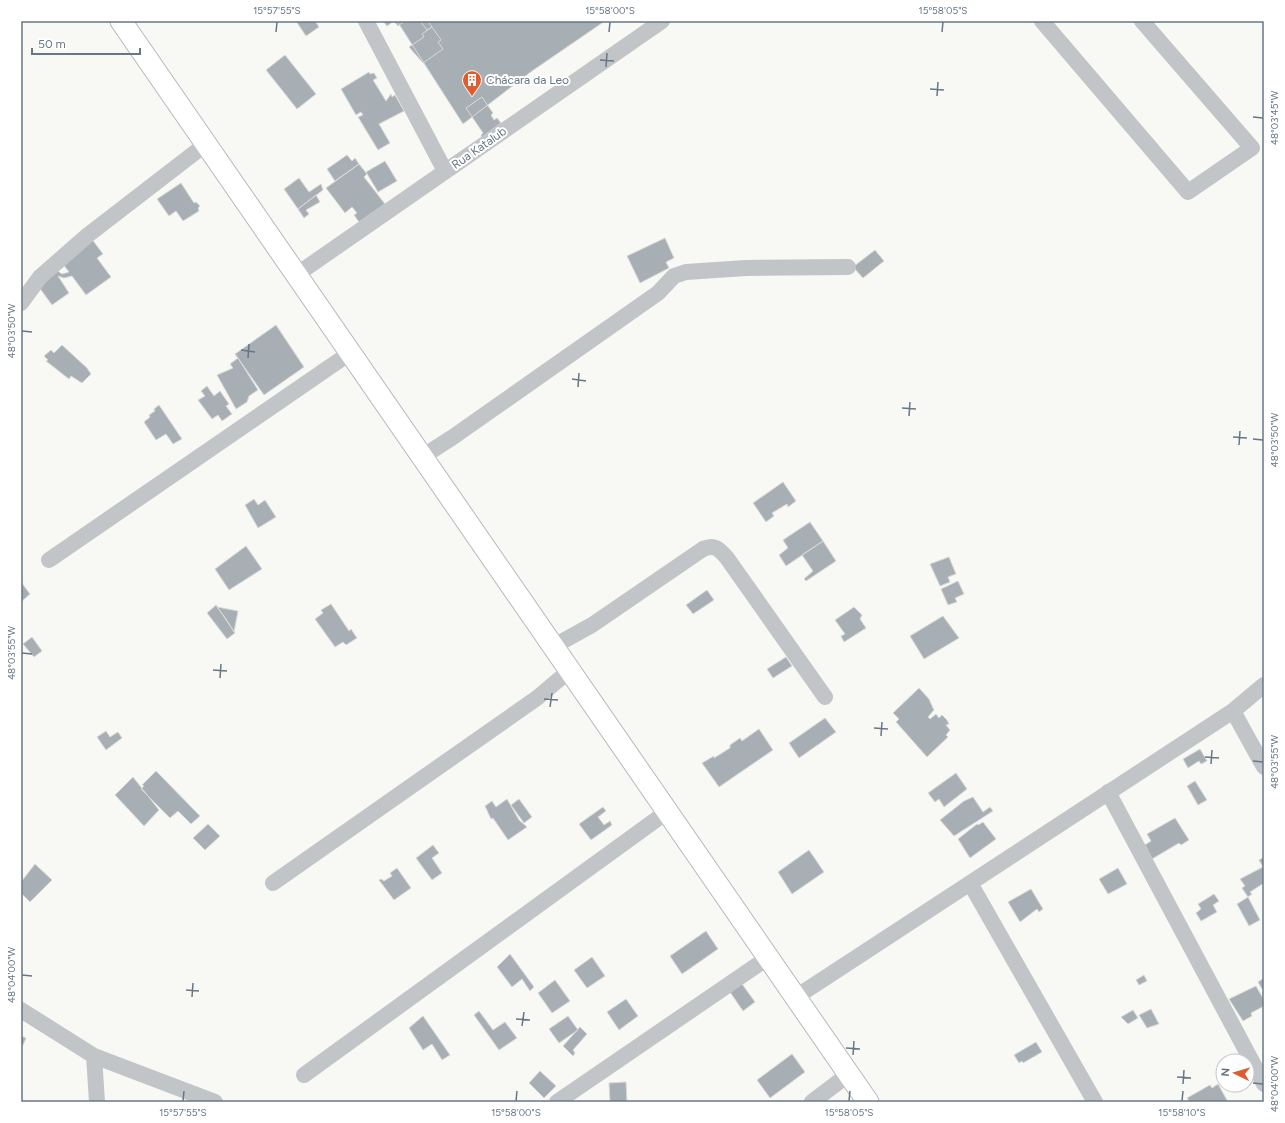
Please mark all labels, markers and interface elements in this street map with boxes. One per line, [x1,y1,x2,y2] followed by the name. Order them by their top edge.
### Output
[253,4,301,17] text: 15°57'55"S
[585,4,635,17] text: 15°58'00"S
[919,4,967,17] text: 15°58'05"S
[32,30,140,56] scale bar
[38,37,66,51] text: 50 m
[461,69,483,97] building icon: Chácara da Leo
[486,73,569,87] place label: Chácara da Leo
[1268,90,1281,145] text: 48°03'45"W
[449,124,509,172] street label: Rua Katalub
[5,303,18,358] text: 48°03'50"W
[1268,412,1281,467] text: 48°03'50"W
[5,626,18,680] text: 48°03'55"W
[1268,735,1281,789] text: 48°03'55"W
[5,946,18,1003] text: 48°04'00"W
[1215,1053,1255,1093] north arrow
[1268,1055,1281,1112] text: 48°04'00"W
[1219,1067,1232,1077] text: N
[159,1106,207,1119] text: 15°57'55"S
[491,1106,541,1119] text: 15°58'00"S
[825,1106,873,1119] text: 15°58'05"S
[1158,1106,1206,1119] text: 15°58'10"S

